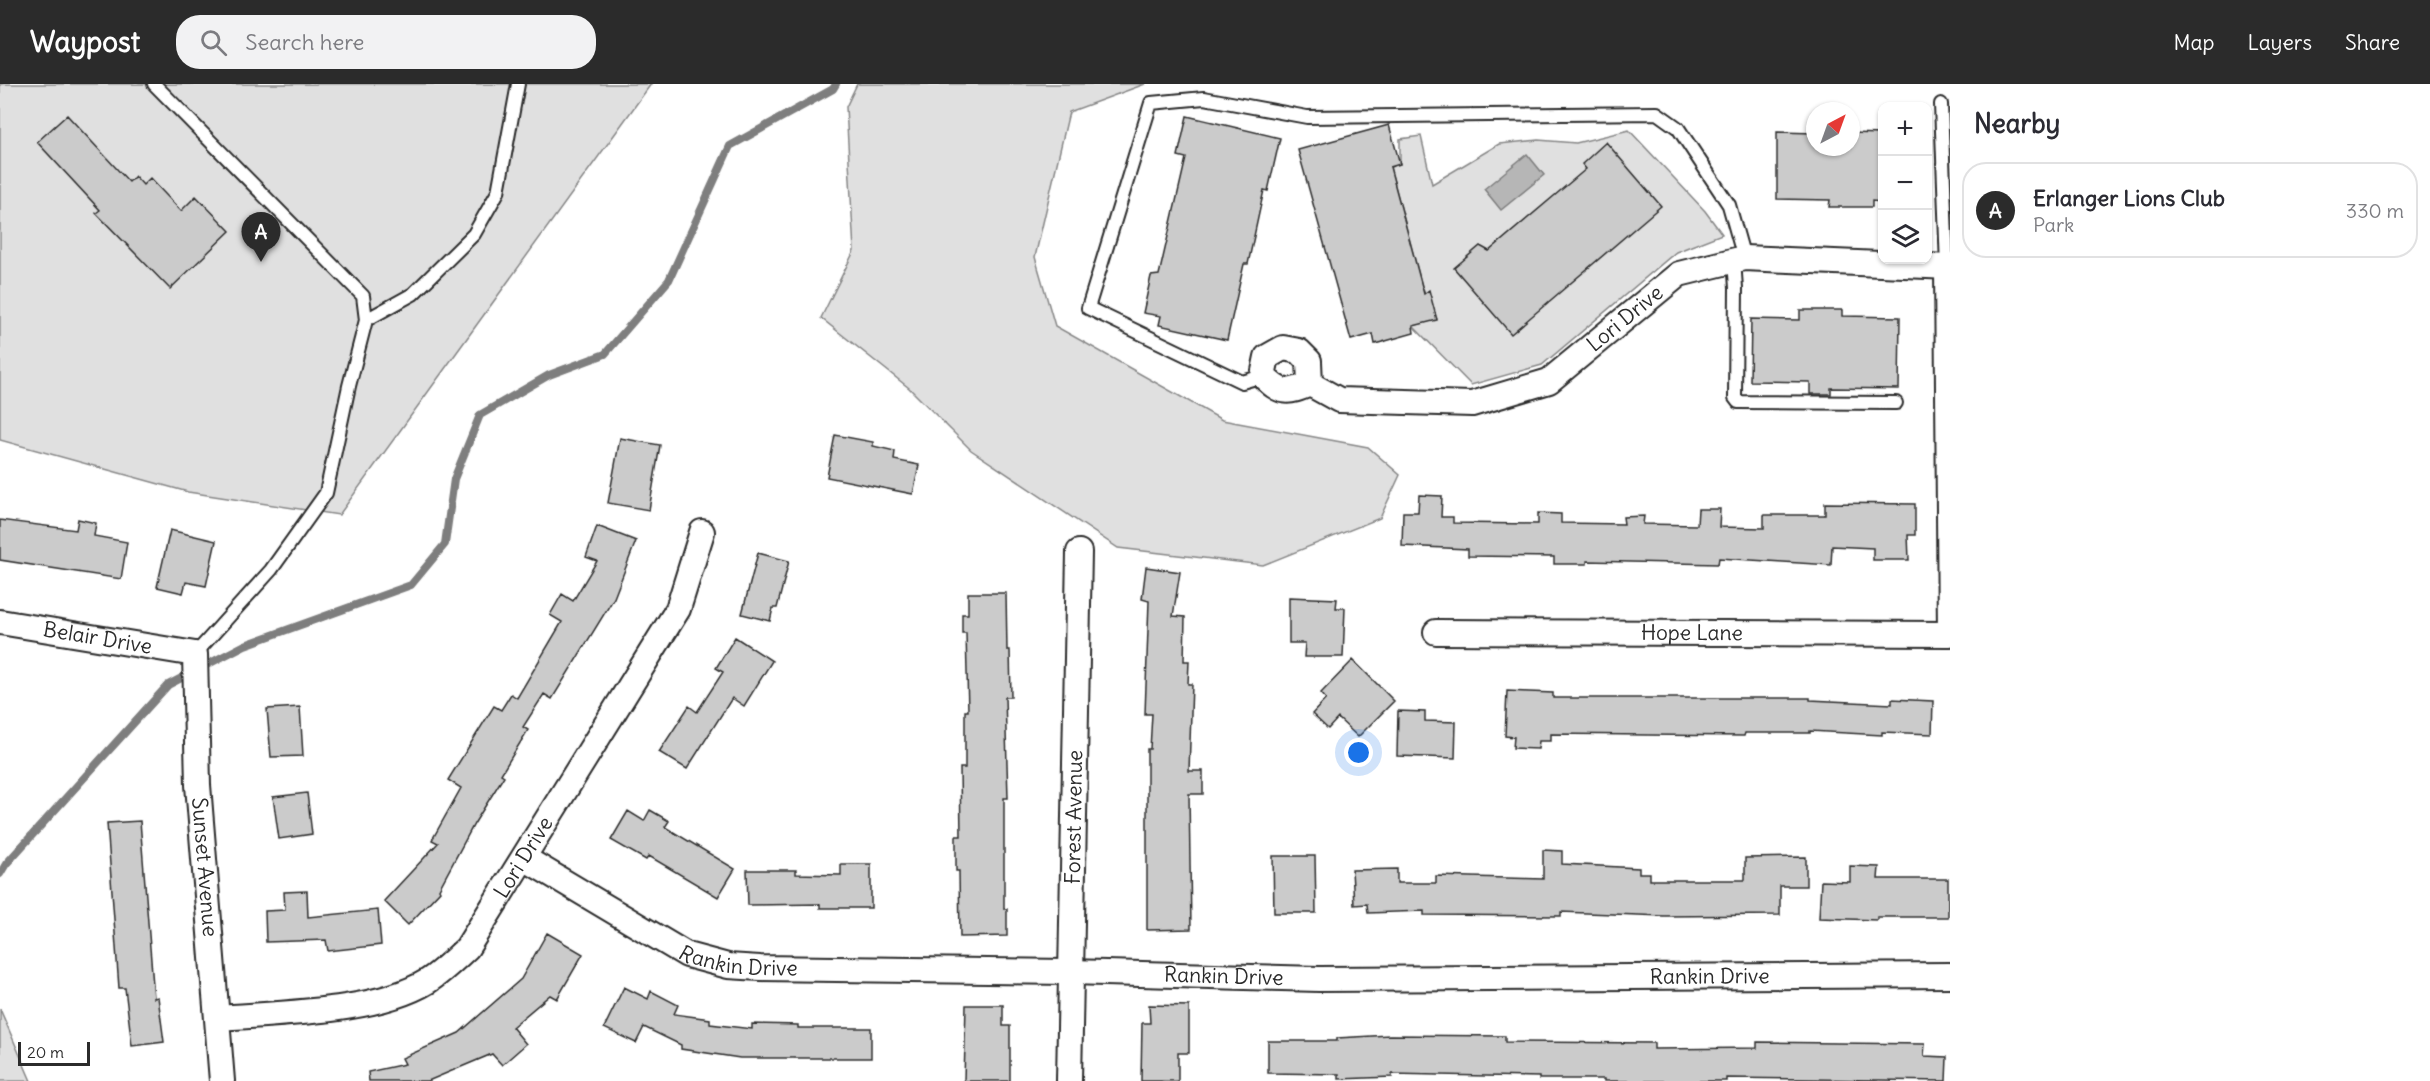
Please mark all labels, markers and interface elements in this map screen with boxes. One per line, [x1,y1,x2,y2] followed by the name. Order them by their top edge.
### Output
[176,15,596,69] search box
[30,24,140,60] text: Waypost
[197,26,230,59] icon: search
[245,28,364,56] text: Search here
[2174,29,2214,56] text: Map
[2247,29,2312,56] text: Layers
[2345,29,2400,56] text: Share
[1806,102,1860,156] north arrow
[1878,102,1932,264] map controls
[1878,102,1932,156] button: +
[1974,107,2060,140] text: Nearby
[1878,156,1932,210] button: −
[2033,184,2225,212] text: Erlanger Lions Club
[1989,198,2002,223] text: A
[2346,198,2404,223] text: 330 m
[1878,210,1932,264] button: layers
[242,212,280,262] pin: A
[2033,212,2074,237] text: Park
[1581,279,1668,357] street label: Lori Drive
[41,615,154,660] street label: Belair Drive
[1641,619,1743,646] street label: Hope Lane
[1344,738,1373,767] your location
[1059,750,1088,884] street label: Forest Avenue
[186,796,224,938] street label: Sunset Avenue
[488,811,559,903] street label: Lori Drive
[674,939,798,981] street label: Rankin Drive
[1164,961,1284,991] street label: Rankin Drive
[1650,962,1770,990] street label: Rankin Drive
[18,1039,90,1066] scale bar
[27,1042,64,1062] text: 20 m

